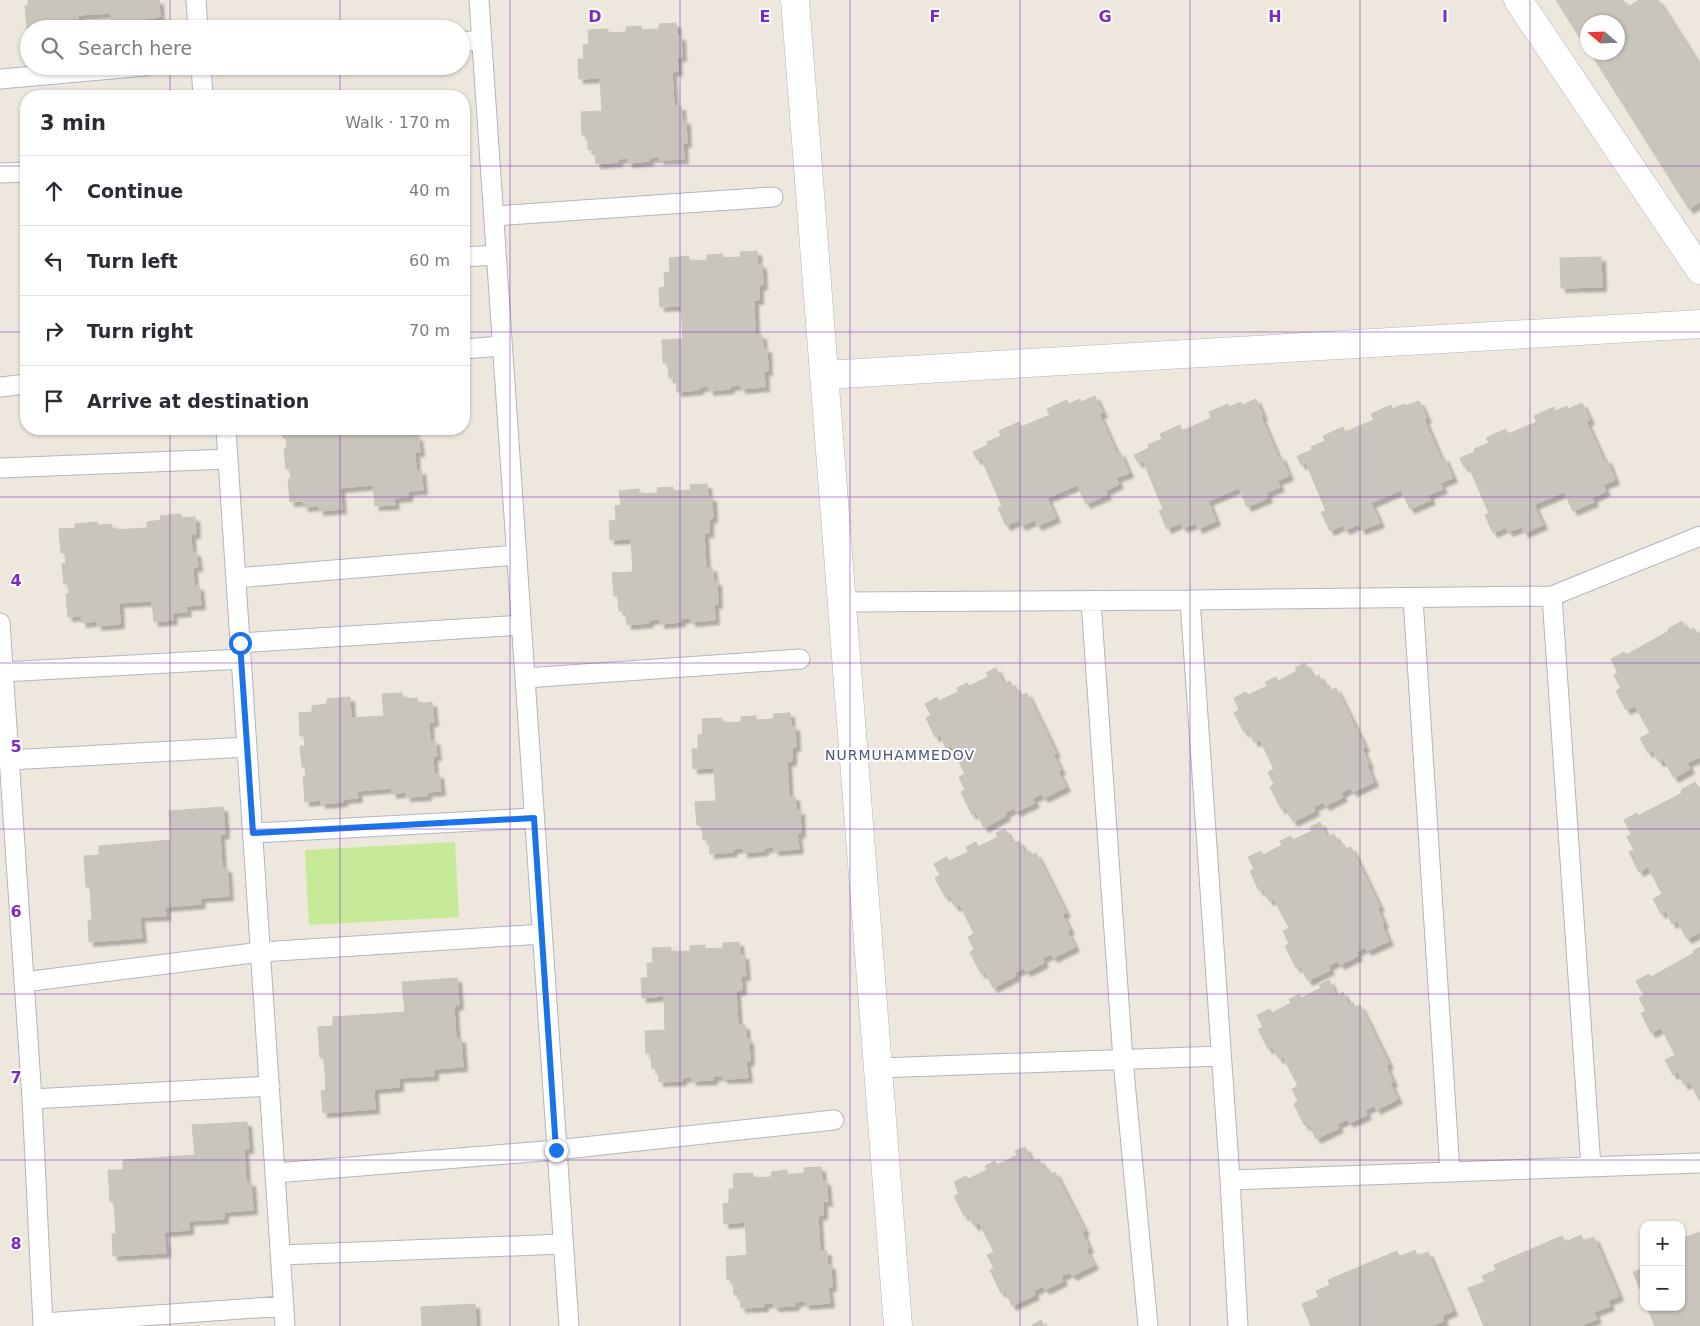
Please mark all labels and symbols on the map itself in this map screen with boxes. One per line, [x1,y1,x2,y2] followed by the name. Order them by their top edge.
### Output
[588,7,602,26] text: D
[760,7,770,26] text: E
[930,7,940,26] text: F
[1098,7,1112,26] text: G
[1268,7,1282,26] text: H
[1442,7,1448,26] text: I
[1580,15,1625,60] north arrow
[10,571,22,590] text: 4
[229,632,252,655] route start
[10,737,22,756] text: 5
[825,747,975,763] district label: NURMUHAMMEDOV
[10,902,22,921] text: 6
[10,1068,22,1087] text: 7
[545,1139,568,1162] route end
[10,1234,22,1253] text: 8

